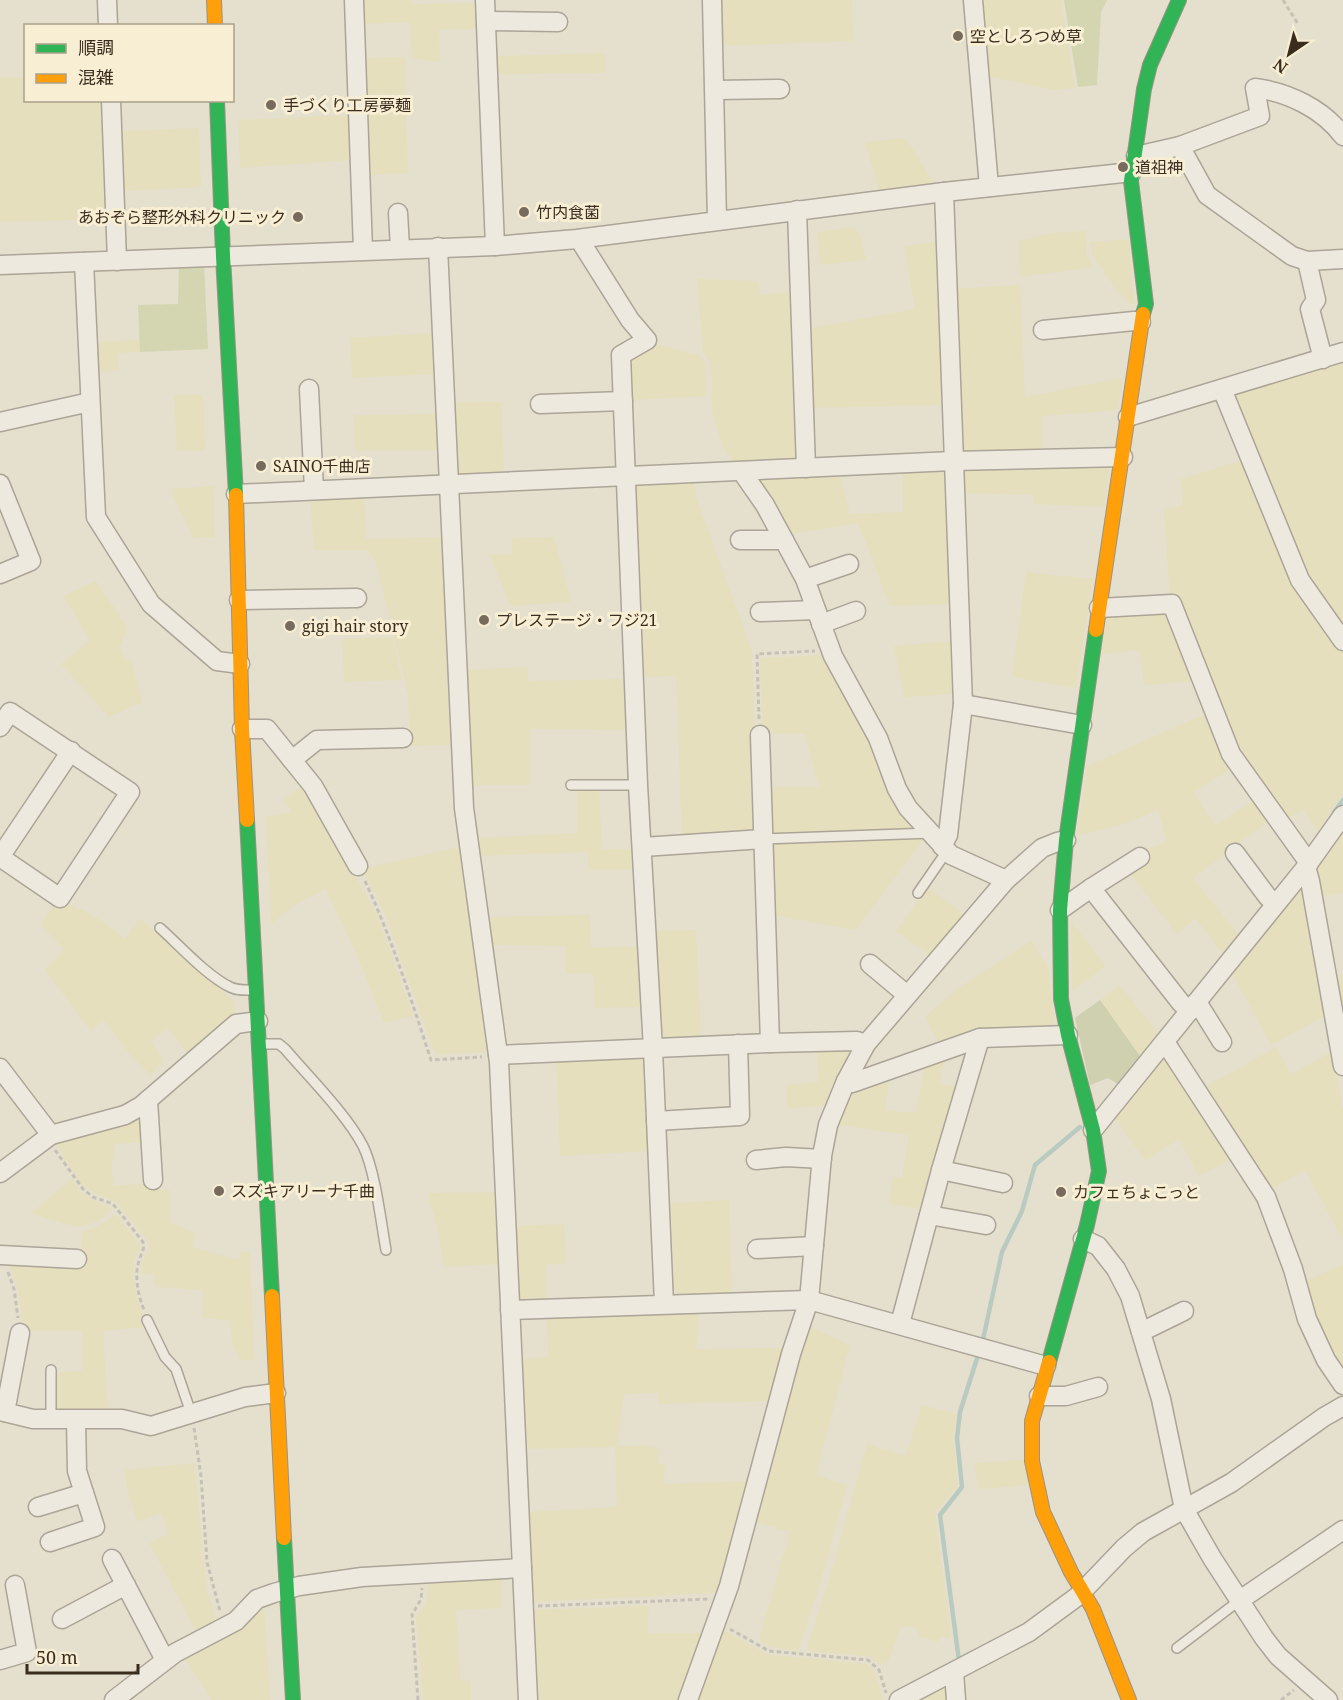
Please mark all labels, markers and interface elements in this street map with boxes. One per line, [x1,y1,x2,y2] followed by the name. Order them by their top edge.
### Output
[24,24,234,102] legend
[1259,24,1319,84] north arrow
[970,25,1082,47] place label: 空としろつめ草
[951,29,965,43] marker: 空としろつめ草
[78,35,114,59] text: 順調
[1269,53,1292,79] text: N
[78,65,114,89] text: 混雑
[283,94,411,116] place label: 手づくり工房夢麺
[264,98,278,112] marker: 手づくり工房夢麺
[1135,156,1183,178] place label: 道祖神
[1116,160,1130,174] marker: 道祖神
[536,201,600,223] place label: 竹内食菌
[517,205,531,219] marker: 竹内食菌
[78,206,286,228] place label: あおぞら整形外科クリニック
[291,210,305,224] marker: あおぞら整形外科クリニック
[273,455,371,477] place label: SAINO千曲店
[254,459,268,473] marker: SAINO千曲店
[496,609,658,631] place label: プレステージ・フジ21
[477,613,491,627] marker: プレステージ・フジ21
[302,615,409,637] place label: gigi hair story
[283,619,297,633] marker: gigi hair story
[231,1180,375,1202] place label: スズキアリーナ千曲
[1073,1181,1200,1203] place label: カフェちょこっと
[212,1184,226,1198] marker: スズキアリーナ千曲
[1054,1185,1068,1199] marker: カフェちょこっと
[27,1637,138,1675] scale bar
[36,1645,78,1669] text: 50 m

